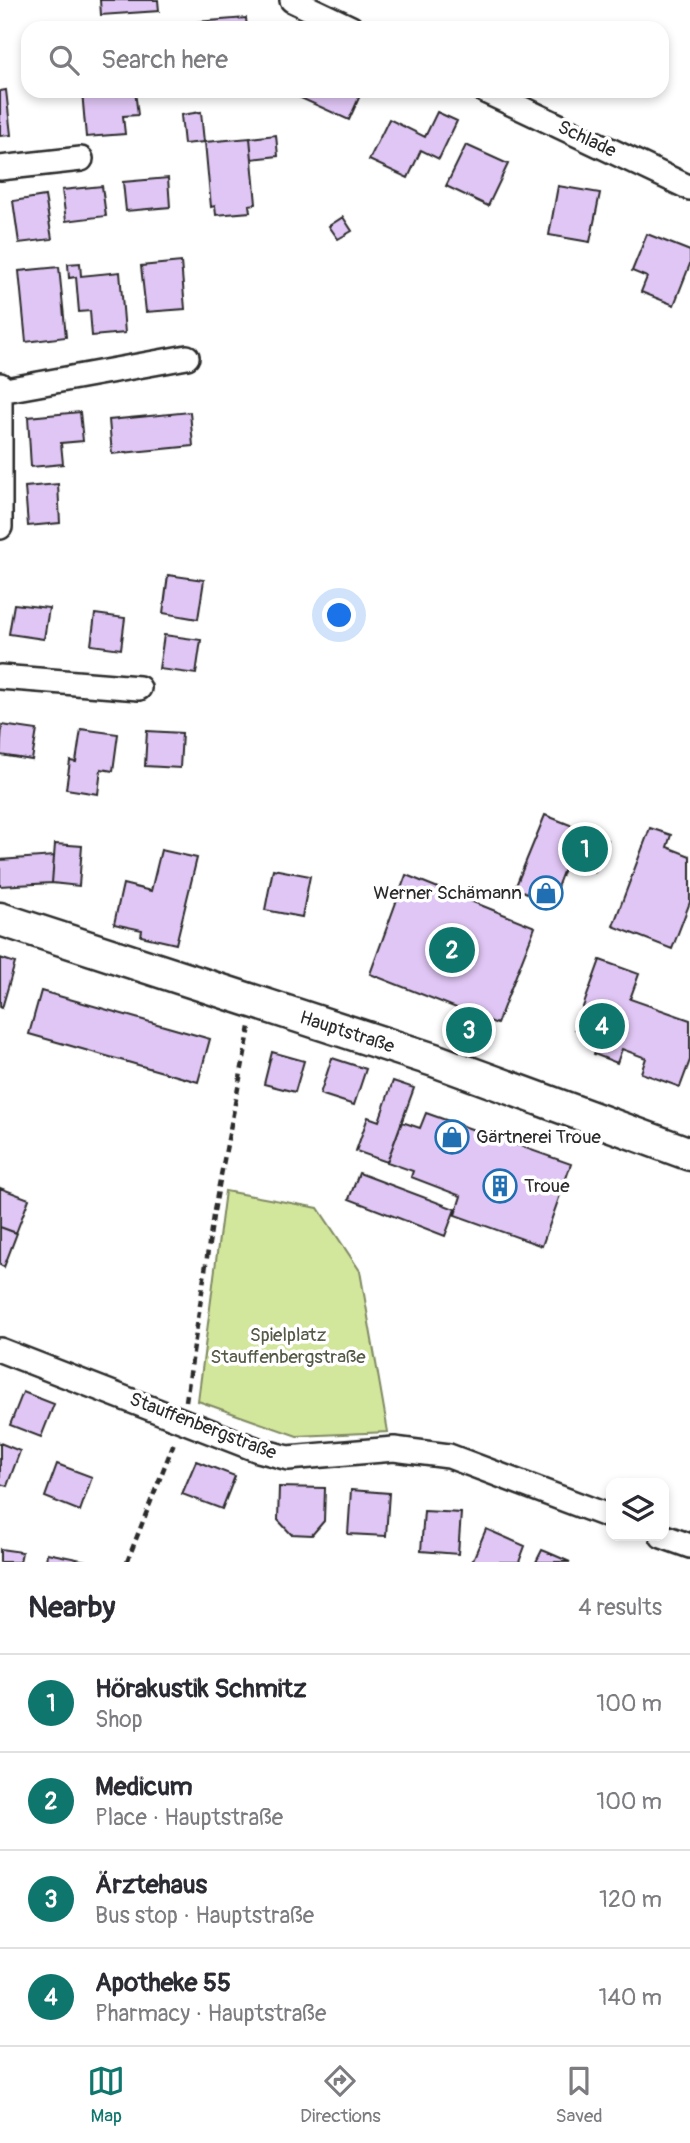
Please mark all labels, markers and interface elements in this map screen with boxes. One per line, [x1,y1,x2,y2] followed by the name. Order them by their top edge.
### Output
[21,21,669,98] search box
[45,41,83,79] icon: search
[101,44,228,76] text: Search here
[554,115,621,163] street label: Schlade
[322,598,356,632] your location
[562,823,608,875] pin: 1
[527,874,565,912] shop icon: Werner Schämann
[373,881,522,905] place label: Werner Schämann
[429,924,475,976] pin: 2
[579,1000,625,1052] pin: 4
[446,1004,492,1056] pin: 3
[297,1005,398,1059] street label: Hauptstraße
[433,1118,471,1156] shop icon: Gärtnerei Troue
[476,1125,602,1149] place label: Gärtnerei Troue
[481,1167,519,1205] building icon: Troue
[524,1174,570,1198] place label: Troue
[210,1323,366,1369] park label: Spielplatz Stauffenbergstraße
[126,1387,280,1465] street label: Stauffenbergstraße
[606,1478,669,1541] map controls
[606,1478,669,1541] button: layers
[28,1589,115,1626] text: Nearby
[578,1593,662,1622] text: 4 results
[95,1673,306,1705] text: Hörakustik Schmitz
[47,1689,56,1718] text: 1
[596,1689,662,1718] text: 100 m
[95,1705,143,1734] text: Shop
[95,1771,193,1803] text: Medicum
[45,1787,57,1816] text: 2
[596,1787,662,1816] text: 100 m
[95,1803,283,1832] text: Place · Hauptstraße
[95,1869,207,1901] text: Ärztehaus
[45,1885,57,1914] text: 3
[599,1885,662,1914] text: 120 m
[95,1901,314,1930] text: Bus stop · Hauptstraße
[95,1967,231,1999] text: Apotheke 55
[44,1983,58,2012] text: 4
[599,1983,662,2012] text: 140 m
[95,1999,326,2028] text: Pharmacy · Hauptstraße
[87,2062,125,2128] tab: Map
[300,2062,381,2128] tab: Directions
[555,2062,603,2128] tab: Saved

